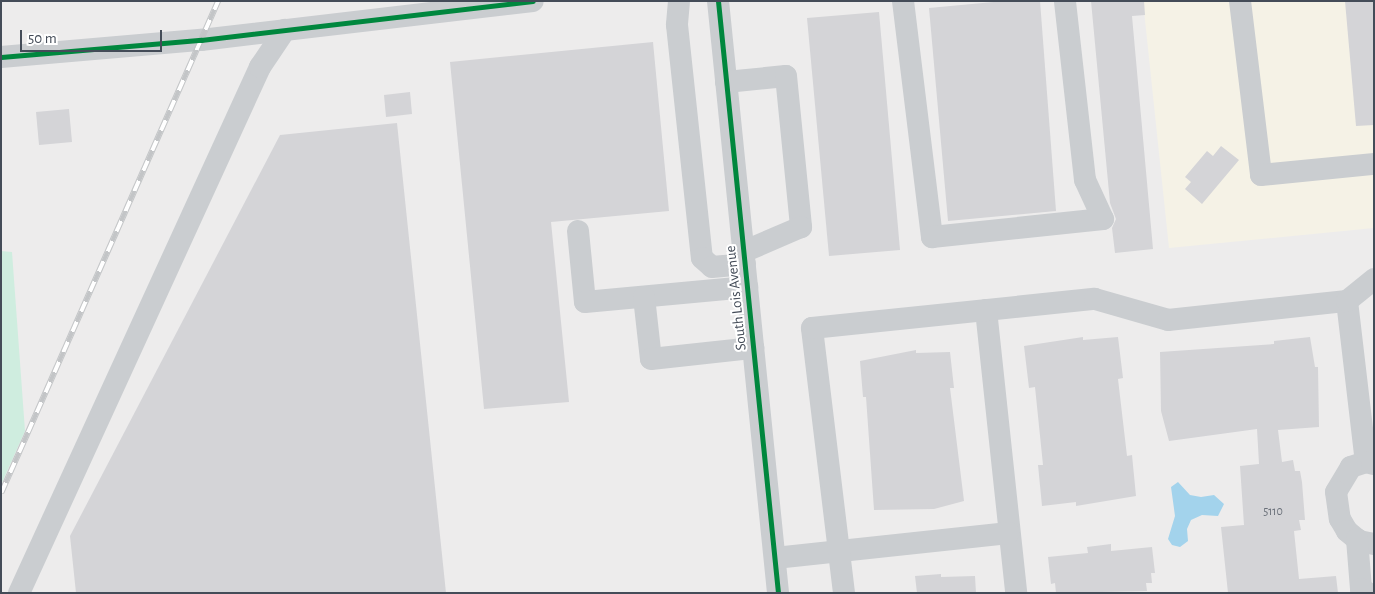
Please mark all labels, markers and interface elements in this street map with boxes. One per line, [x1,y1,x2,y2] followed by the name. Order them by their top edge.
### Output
[22,20,165,52] scale bar
[28,31,57,46] text: 50 m
[722,245,750,351] street label: South Lois Avenue
[1263,505,1283,519] house number: 5110

